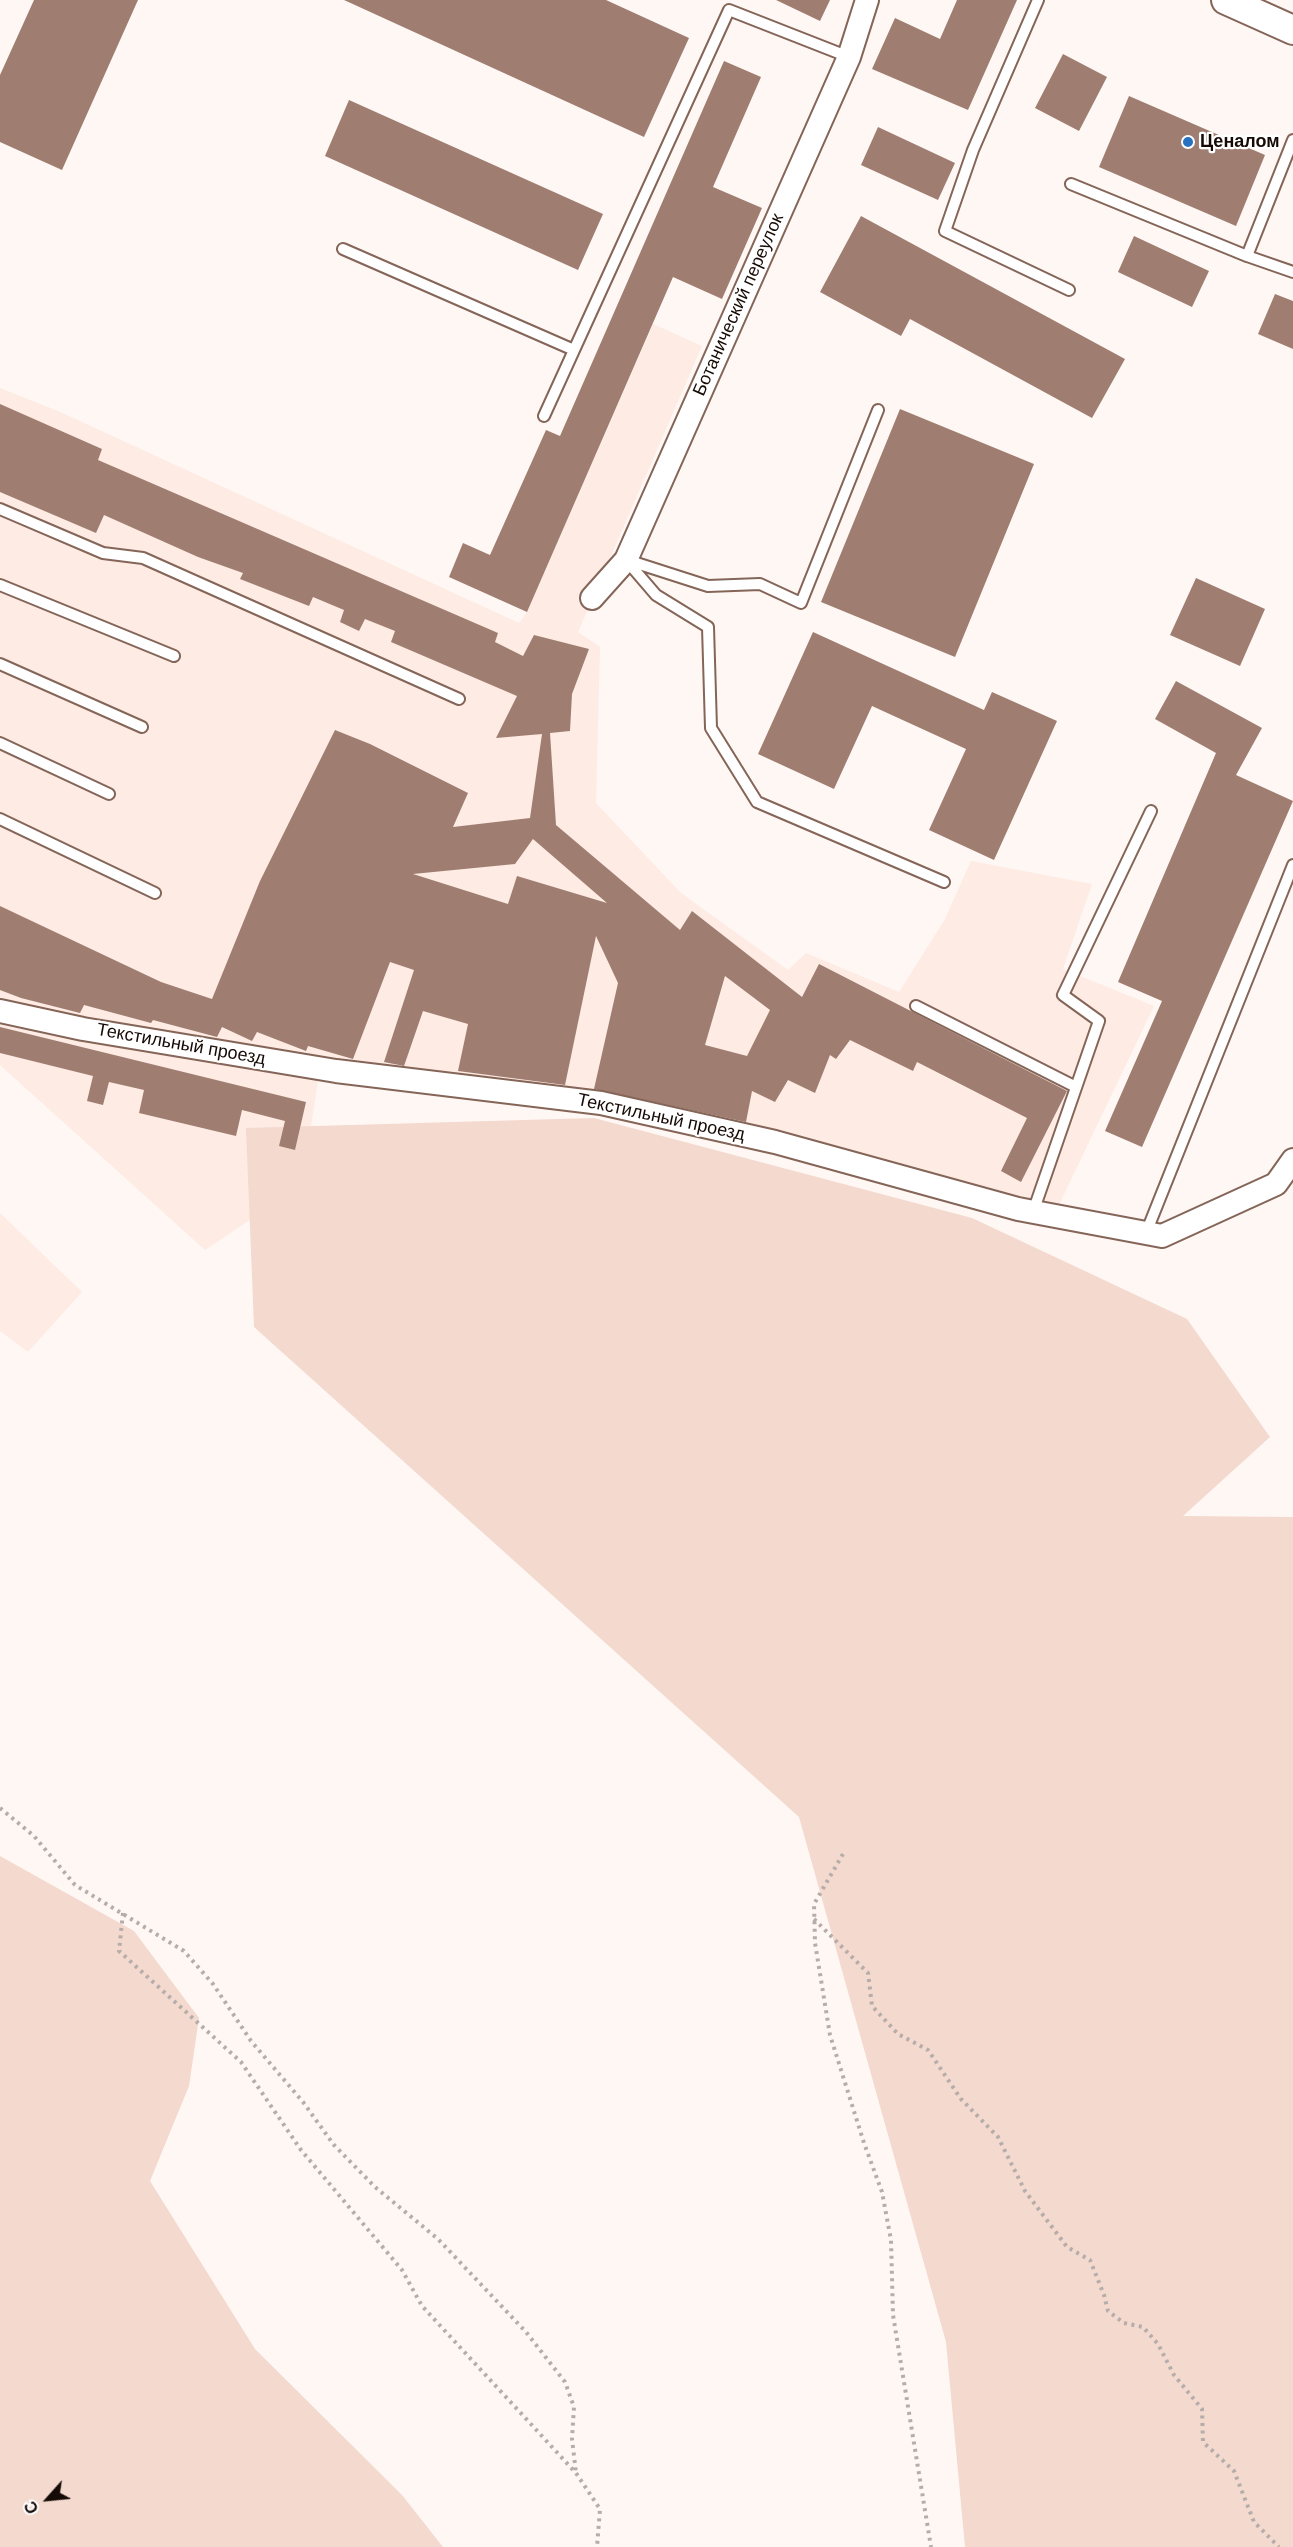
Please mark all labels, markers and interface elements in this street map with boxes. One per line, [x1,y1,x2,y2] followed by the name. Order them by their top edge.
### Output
[1200,131,1280,153] place label: Ценалом
[1181,135,1195,149] marker: Ценалом
[689,210,789,400] street label: Ботанический переулок
[95,1020,267,1070] street label: Текстильный проезд
[575,1090,747,1146] street label: Текстильный проезд
[18,2469,78,2529] north arrow
[20,2497,43,2517] text: С

